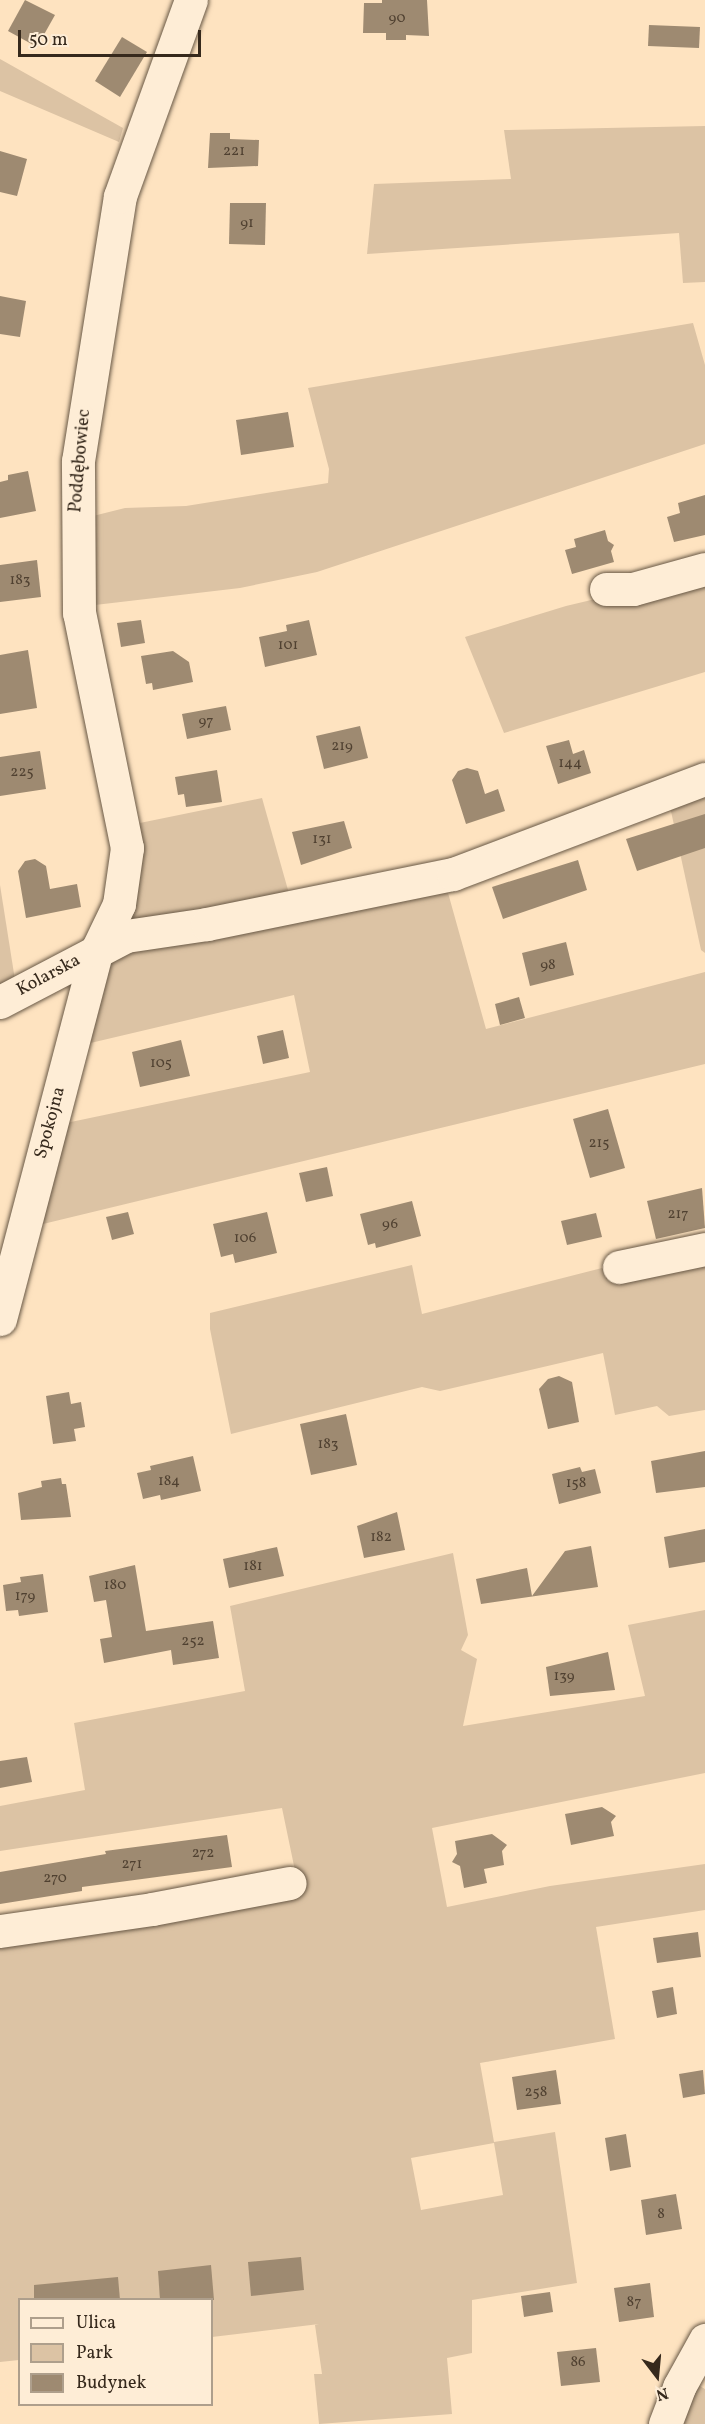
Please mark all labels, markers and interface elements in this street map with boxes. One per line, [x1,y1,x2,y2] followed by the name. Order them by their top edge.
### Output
[388,10,406,28] house number: 90
[21,18,204,56] scale bar
[29,28,68,53] text: 50 m
[223,143,245,161] house number: 221
[240,215,254,233] house number: 91
[66,408,96,514] street label: Poddębowiec
[9,572,31,590] house number: 183
[278,637,298,655] house number: 101
[198,713,214,731] house number: 97
[331,738,353,756] house number: 219
[558,755,582,773] house number: 144
[10,764,34,782] house number: 225
[312,831,332,849] house number: 131
[13,950,85,1002] street label: Kolarska
[540,957,556,975] house number: 98
[150,1055,172,1073] house number: 105
[31,1085,71,1161] street label: Spokojna
[588,1135,610,1153] house number: 215
[667,1206,689,1224] house number: 217
[382,1216,398,1234] house number: 96
[234,1230,256,1248] house number: 106
[317,1436,339,1454] house number: 183
[158,1473,180,1491] house number: 184
[566,1475,586,1493] house number: 158
[370,1529,392,1547] house number: 182
[243,1558,263,1576] house number: 181
[104,1577,126,1595] house number: 180
[15,1588,35,1606] house number: 179
[181,1633,205,1651] house number: 252
[554,1668,574,1686] house number: 139
[192,1845,214,1863] house number: 272
[122,1856,142,1874] house number: 271
[43,1870,67,1888] house number: 270
[525,2084,547,2102] house number: 258
[657,2206,665,2224] house number: 8
[627,2294,641,2312] house number: 87
[18,2298,213,2406] legend
[76,2311,116,2336] text: Ulica
[76,2341,113,2366] text: Park
[627,2346,687,2406] north arrow
[570,2354,586,2372] house number: 86
[76,2371,146,2396] text: Budynek
[653,2381,671,2405] text: N

